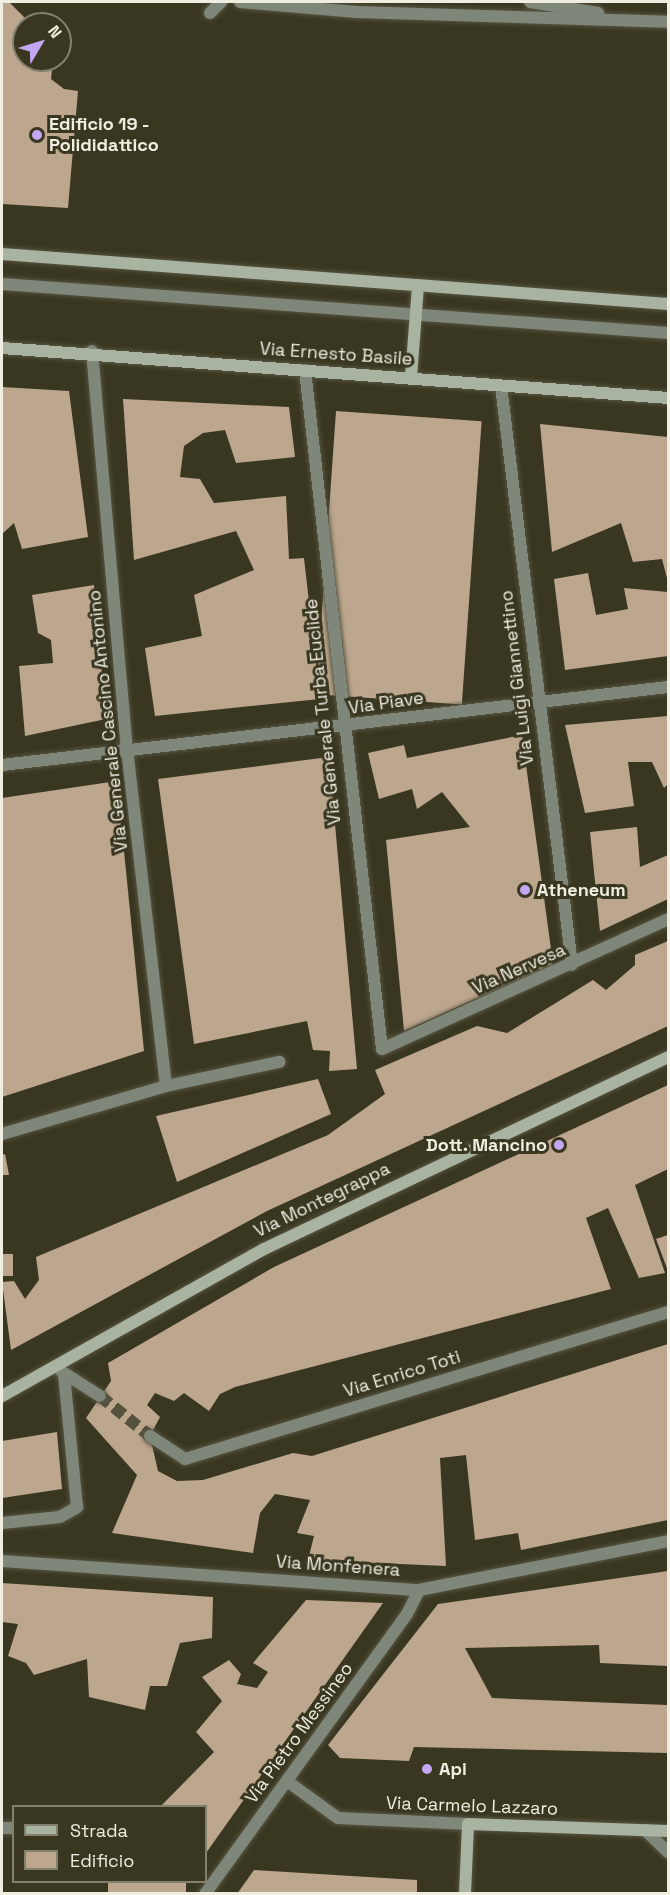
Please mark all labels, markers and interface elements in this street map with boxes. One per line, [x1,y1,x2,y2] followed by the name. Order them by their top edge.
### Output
[12,12,72,72] north arrow
[43,21,67,43] text: N
[49,114,159,156] place label: Edificio 19 - Polididattico
[30,128,44,142] marker: Edificio 19 - Polididattico
[259,338,413,370] street label: Via Ernesto Basile
[83,589,133,853] street label: Via Generale Cascino Antonino
[496,589,538,767] street label: Via Luigi Giannettino
[300,598,346,826] street label: Via Generale Turba Euclide
[347,687,425,719] street label: Via Piave
[537,879,626,901] place label: Atheneum
[518,883,532,897] marker: Atheneum
[469,939,569,999] street label: Via Nervesa
[425,1134,547,1156] place label: Dott. Mancino
[552,1138,566,1152] marker: Dott. Mancino
[251,1158,393,1242] street label: Via Montegrappa
[341,1346,463,1402] street label: Via Enrico Toti
[275,1551,401,1581] street label: Via Monfenera
[241,1658,357,1808] street label: Via Pietro Messineo
[439,1758,467,1780] place label: Api
[420,1762,434,1776] marker: Api
[386,1792,558,1820] street label: Via Carmelo Lazzaro
[12,1805,207,1883] legend
[70,1819,128,1842] text: Strada
[70,1849,134,1872] text: Edificio

